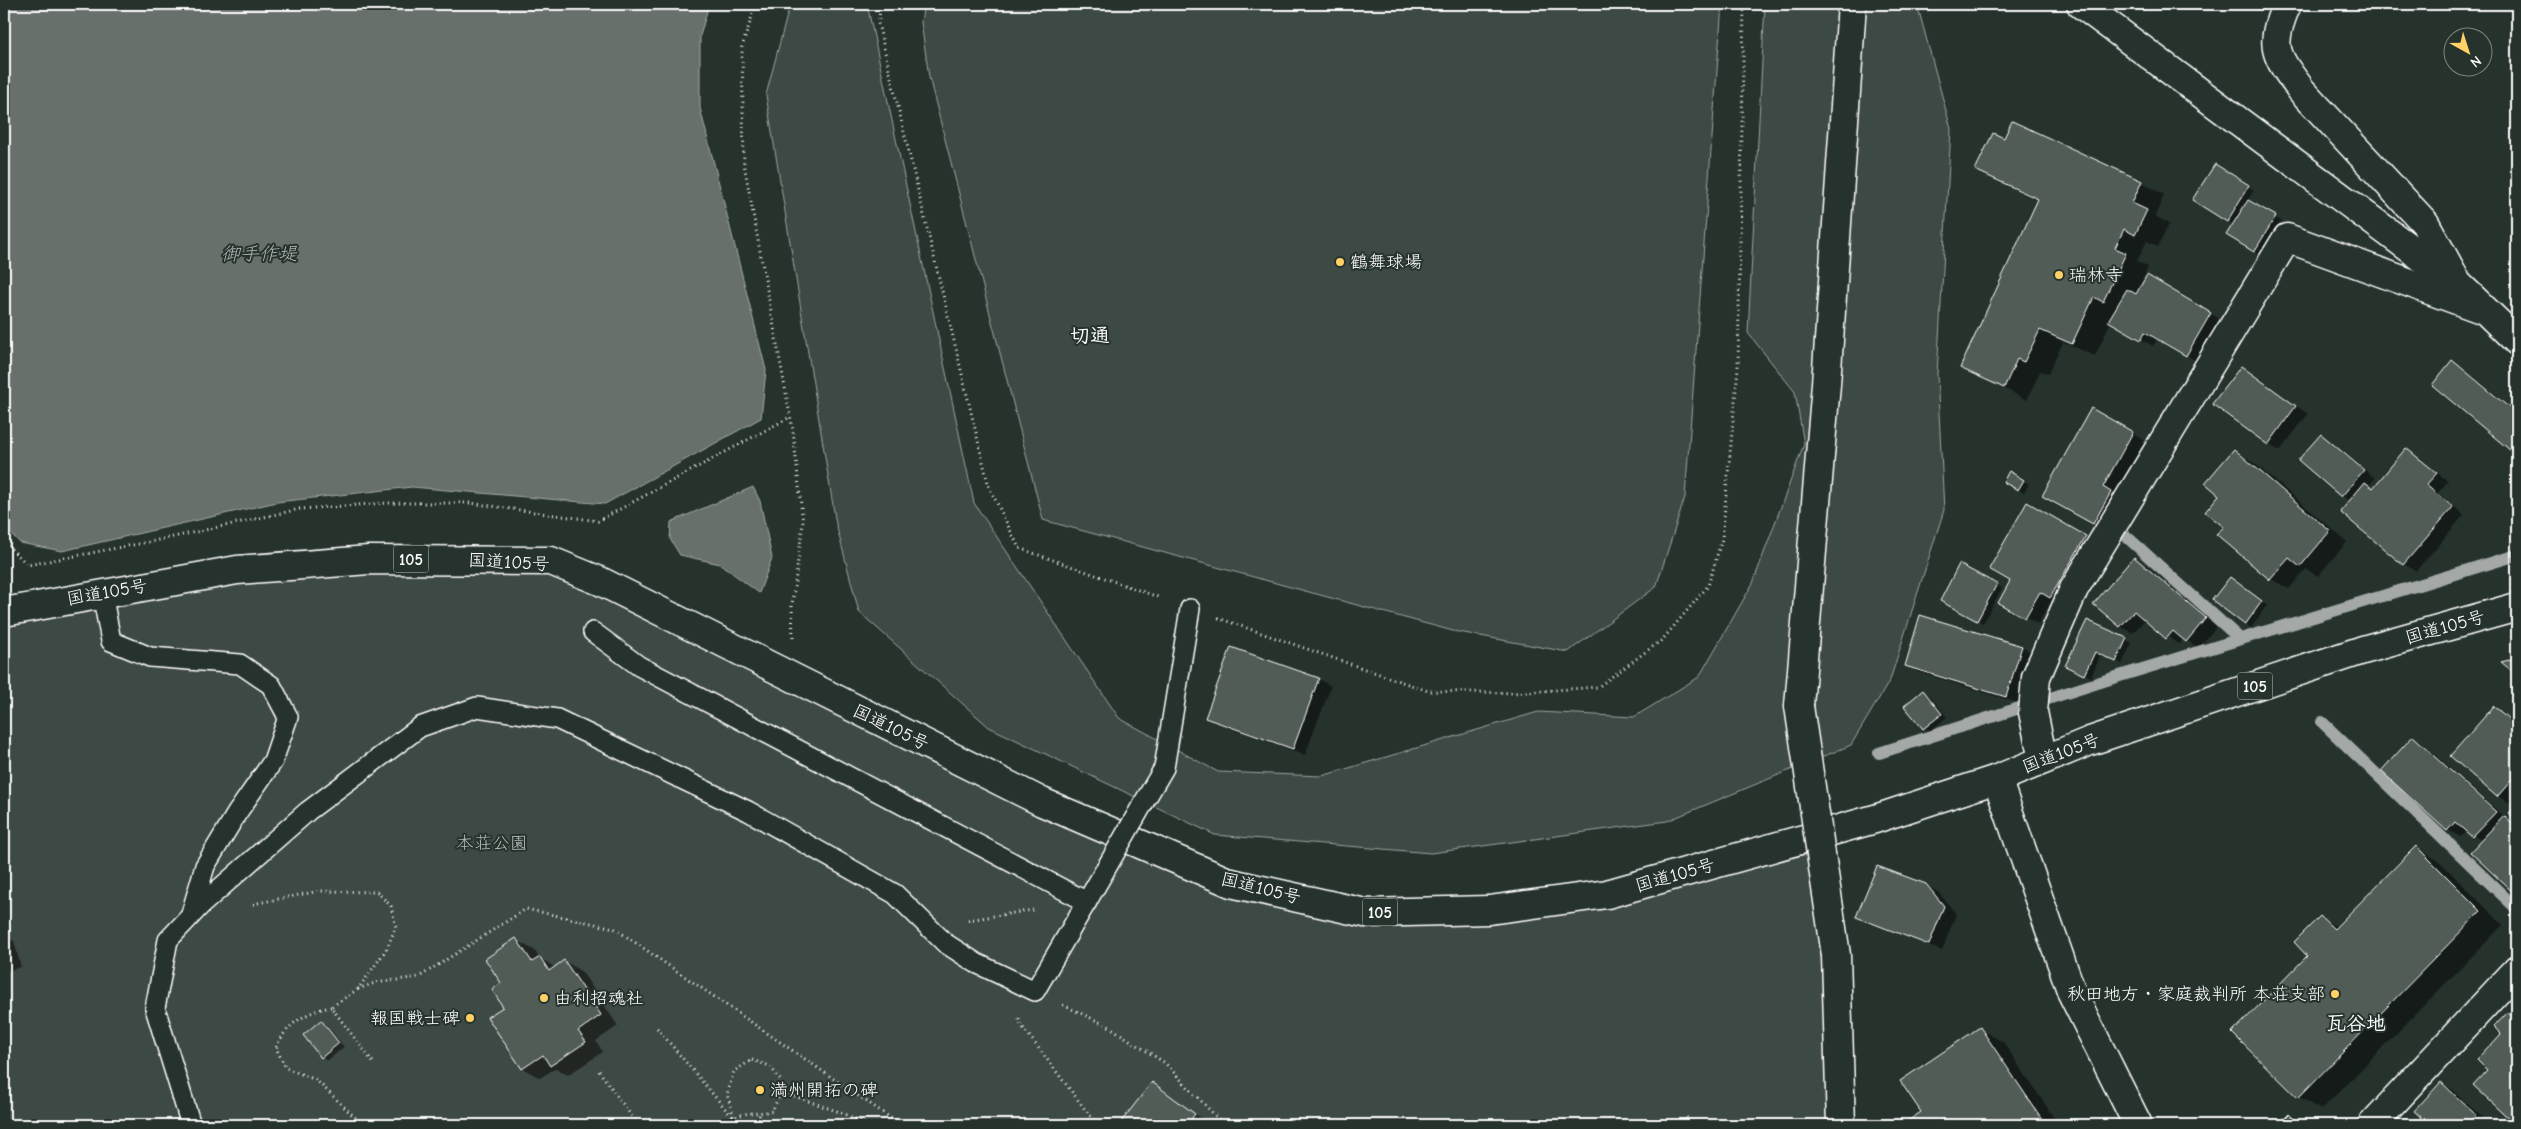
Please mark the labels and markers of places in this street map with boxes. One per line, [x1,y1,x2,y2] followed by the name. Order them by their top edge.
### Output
[1350,252,1422,273] place label: 鶴舞球場
[1334,256,1346,268] marker: 鶴舞球場
[2069,265,2123,286] place label: 瑞林寺
[2053,269,2065,281] marker: 瑞林寺
[2067,984,2325,1005] place label: 秋田地方・家庭裁判所 本荘支部
[554,988,644,1009] place label: 由利招魂社
[2329,988,2341,1000] marker: 秋田地方・家庭裁判所 本荘支部
[538,992,550,1004] marker: 由利招魂社
[370,1008,460,1029] place label: 報国戦士碑
[464,1012,476,1024] marker: 報国戦士碑
[770,1080,878,1101] place label: 満州開拓の碑
[754,1084,766,1096] marker: 満州開拓の碑

